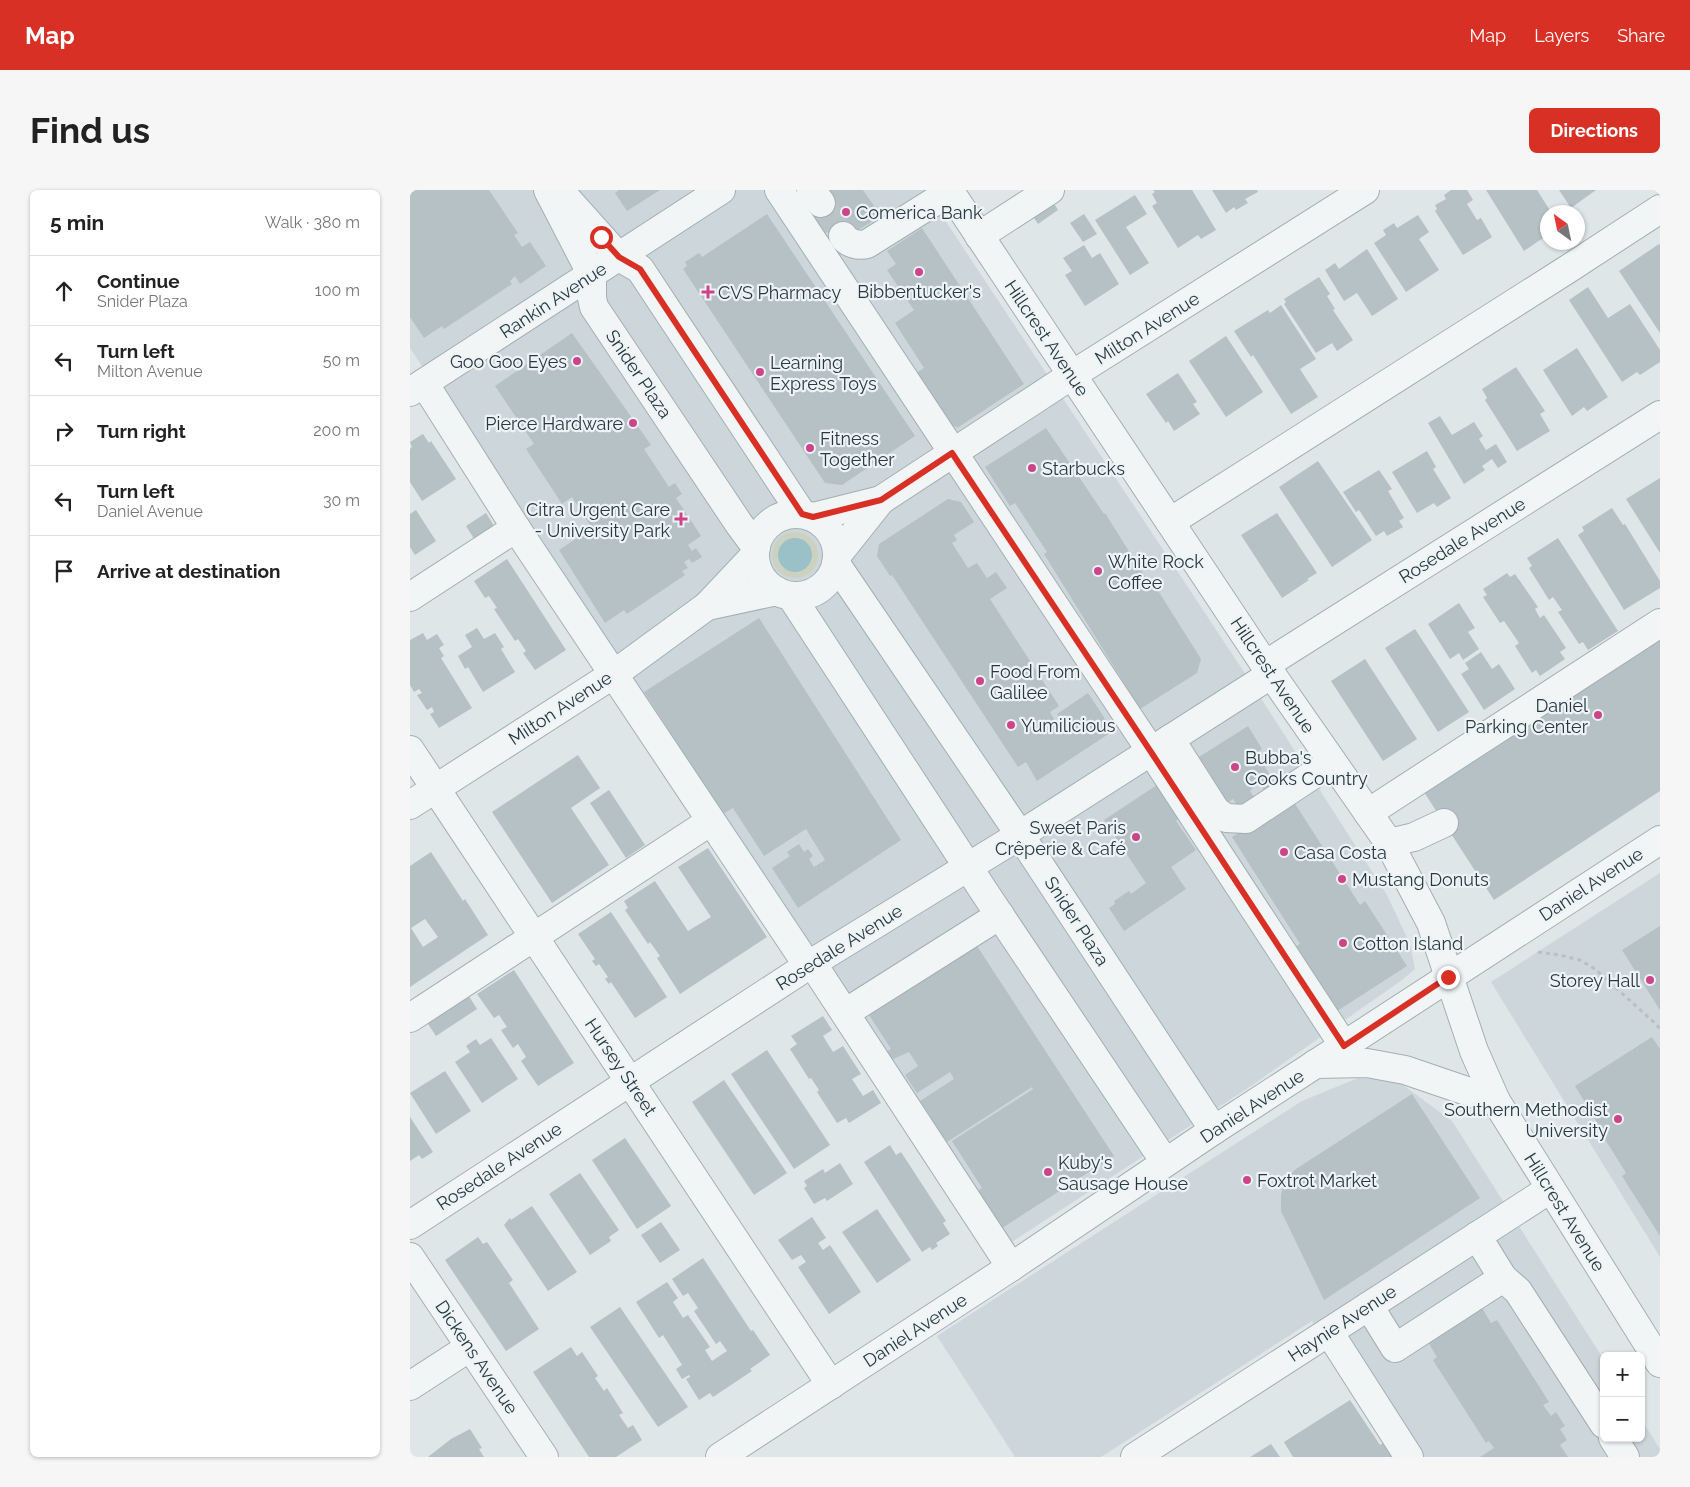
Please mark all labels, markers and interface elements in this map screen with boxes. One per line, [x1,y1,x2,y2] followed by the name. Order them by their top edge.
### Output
[25,21,75,50] text: Map
[1470,25,1506,46] text: Map
[1534,25,1589,46] text: Layers
[1617,25,1665,46] text: Share
[1529,108,1660,153] button: Directions
[30,110,150,151] text: Find us
[856,202,983,223] place label: Comerica Bank
[1540,205,1585,250] north arrow
[840,206,852,218] marker: Comerica Bank
[50,210,104,235] text: 5 min
[265,213,360,232] text: Walk · 380 m
[590,226,613,249] route start
[496,257,611,342] street label: Rankin Avenue
[913,266,925,278] marker: Bibbentucker's
[97,270,180,292] text: Continue
[1000,276,1094,400] street label: Hillcrest Avenue
[50,277,78,305] icon: ahead
[315,281,360,300] text: 100 m
[857,281,981,302] place label: Bibbentucker's
[718,282,841,303] place label: CVS Pharmacy
[702,286,714,298] marker: CVS Pharmacy
[1091,287,1203,368] street label: Milton Avenue
[97,292,188,311] text: Snider Plaza
[602,326,676,422] street label: Snider Plaza
[97,340,174,362] text: Turn left
[50,347,78,375] icon: left
[323,351,360,370] text: 50 m
[450,351,567,372] place label: Goo Goo Eyes
[770,352,877,394] place label: Learning Express Toys
[571,355,583,367] marker: Goo Goo Eyes
[97,362,203,381] text: Milton Avenue
[754,366,766,378] marker: Learning Express Toys
[485,413,623,434] place label: Pierce Hardware
[50,417,78,445] icon: right
[627,417,639,429] marker: Pierce Hardware
[97,420,186,442] text: Turn right
[313,421,360,440] text: 200 m
[820,428,895,470] place label: Fitness Together
[804,442,816,454] marker: Fitness Together
[1042,458,1125,479] place label: Starbucks
[1026,462,1038,474] marker: Starbucks
[97,480,174,502] text: Turn left
[50,487,78,515] icon: left
[323,491,360,510] text: 30 m
[1395,492,1529,587] street label: Rosedale Avenue
[526,499,670,541] place label: Citra Urgent Care - University Park
[97,502,203,521] text: Daniel Avenue
[674,512,688,526] marker: Citra Urgent Care - University Park
[1108,551,1204,593] place label: White Rock Coffee
[50,557,78,585] icon: arrive
[97,560,281,582] text: Arrive at destination
[1092,565,1104,577] marker: White Rock Coffee
[1226,613,1320,737] street label: Hillcrest Avenue
[990,661,1080,703] place label: Food From Galilee
[504,667,616,749] street label: Milton Avenue
[974,675,986,687] marker: Food From Galilee
[1465,695,1589,737] place label: Daniel Parking Center
[1592,709,1604,721] marker: Daniel Parking Center
[1021,715,1116,736] place label: Yumilicious
[1005,719,1017,731] marker: Yumilicious
[1245,747,1368,789] place label: Bubba's Cooks Country
[1229,761,1241,773] marker: Bubba's Cooks Country
[995,817,1126,859] place label: Sweet Paris Crêperie & Café
[1130,831,1142,843] marker: Sweet Paris Crêperie & Café
[1294,842,1387,863] place label: Casa Costa
[1535,843,1647,925] street label: Daniel Avenue
[1278,846,1290,858] marker: Casa Costa
[1352,869,1489,890] place label: Mustang Donuts
[1040,872,1114,970] street label: Snider Plaza
[1336,873,1348,885] marker: Mustang Donuts
[772,899,906,994] street label: Rosedale Avenue
[1353,933,1463,954] place label: Cotton Island
[1337,937,1349,949] marker: Cotton Island
[1437,966,1460,989] route end
[1550,970,1640,991] place label: Storey Hall
[1644,974,1656,986] marker: Storey Hall
[581,1014,661,1120] street label: Hursey Street
[1196,1065,1308,1147] street label: Daniel Avenue
[1444,1099,1608,1141] place label: Southern Methodist University
[1612,1113,1624,1125] marker: Southern Methodist University
[432,1117,566,1214] street label: Rosedale Avenue
[1520,1149,1610,1275] street label: Hillcrest Avenue
[1058,1152,1188,1194] place label: Kuby's Sausage House
[1042,1166,1054,1178] marker: Kuby's Sausage House
[1257,1170,1377,1191] place label: Foxtrot Market
[1241,1174,1253,1186] marker: Foxtrot Market
[1284,1280,1400,1366] street label: Haynie Avenue
[859,1289,971,1371] street label: Daniel Avenue
[431,1296,523,1418] street label: Dickens Avenue
[1600,1352,1645,1442] map controls
[1600,1352,1645,1397] button: +
[1600,1397,1645,1442] button: −

